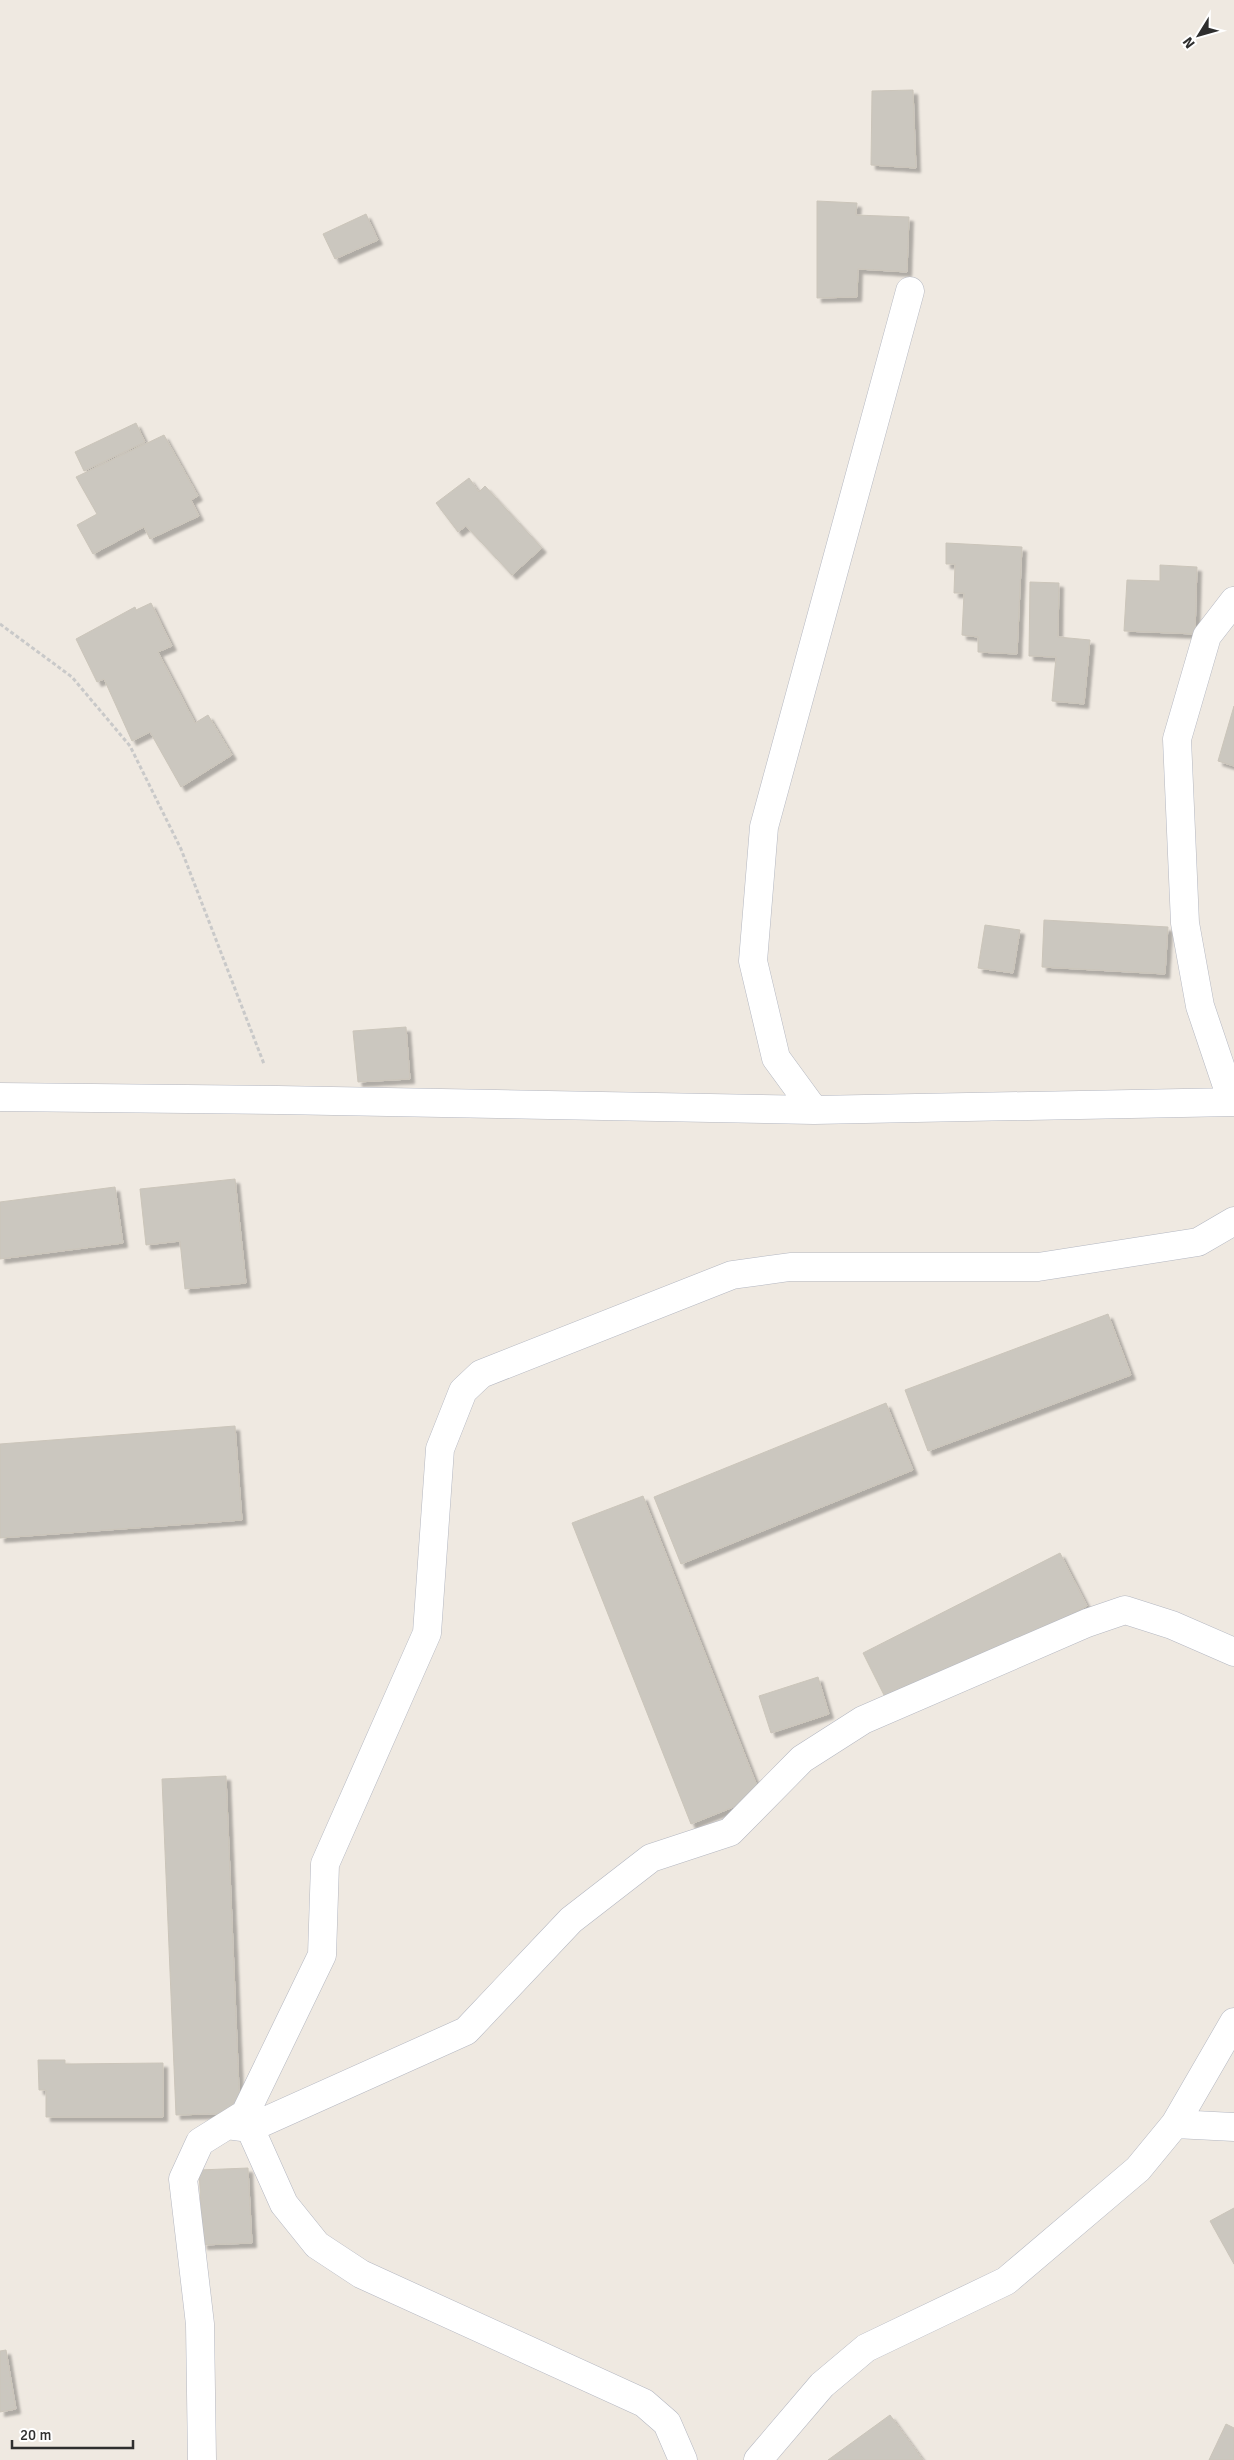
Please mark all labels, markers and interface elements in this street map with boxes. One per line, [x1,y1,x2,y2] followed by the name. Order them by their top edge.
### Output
[1174,10,1224,60] north arrow
[1179,34,1199,52] text: N
[12,2418,134,2450] scale bar
[20,2426,51,2444] text: 20 m

